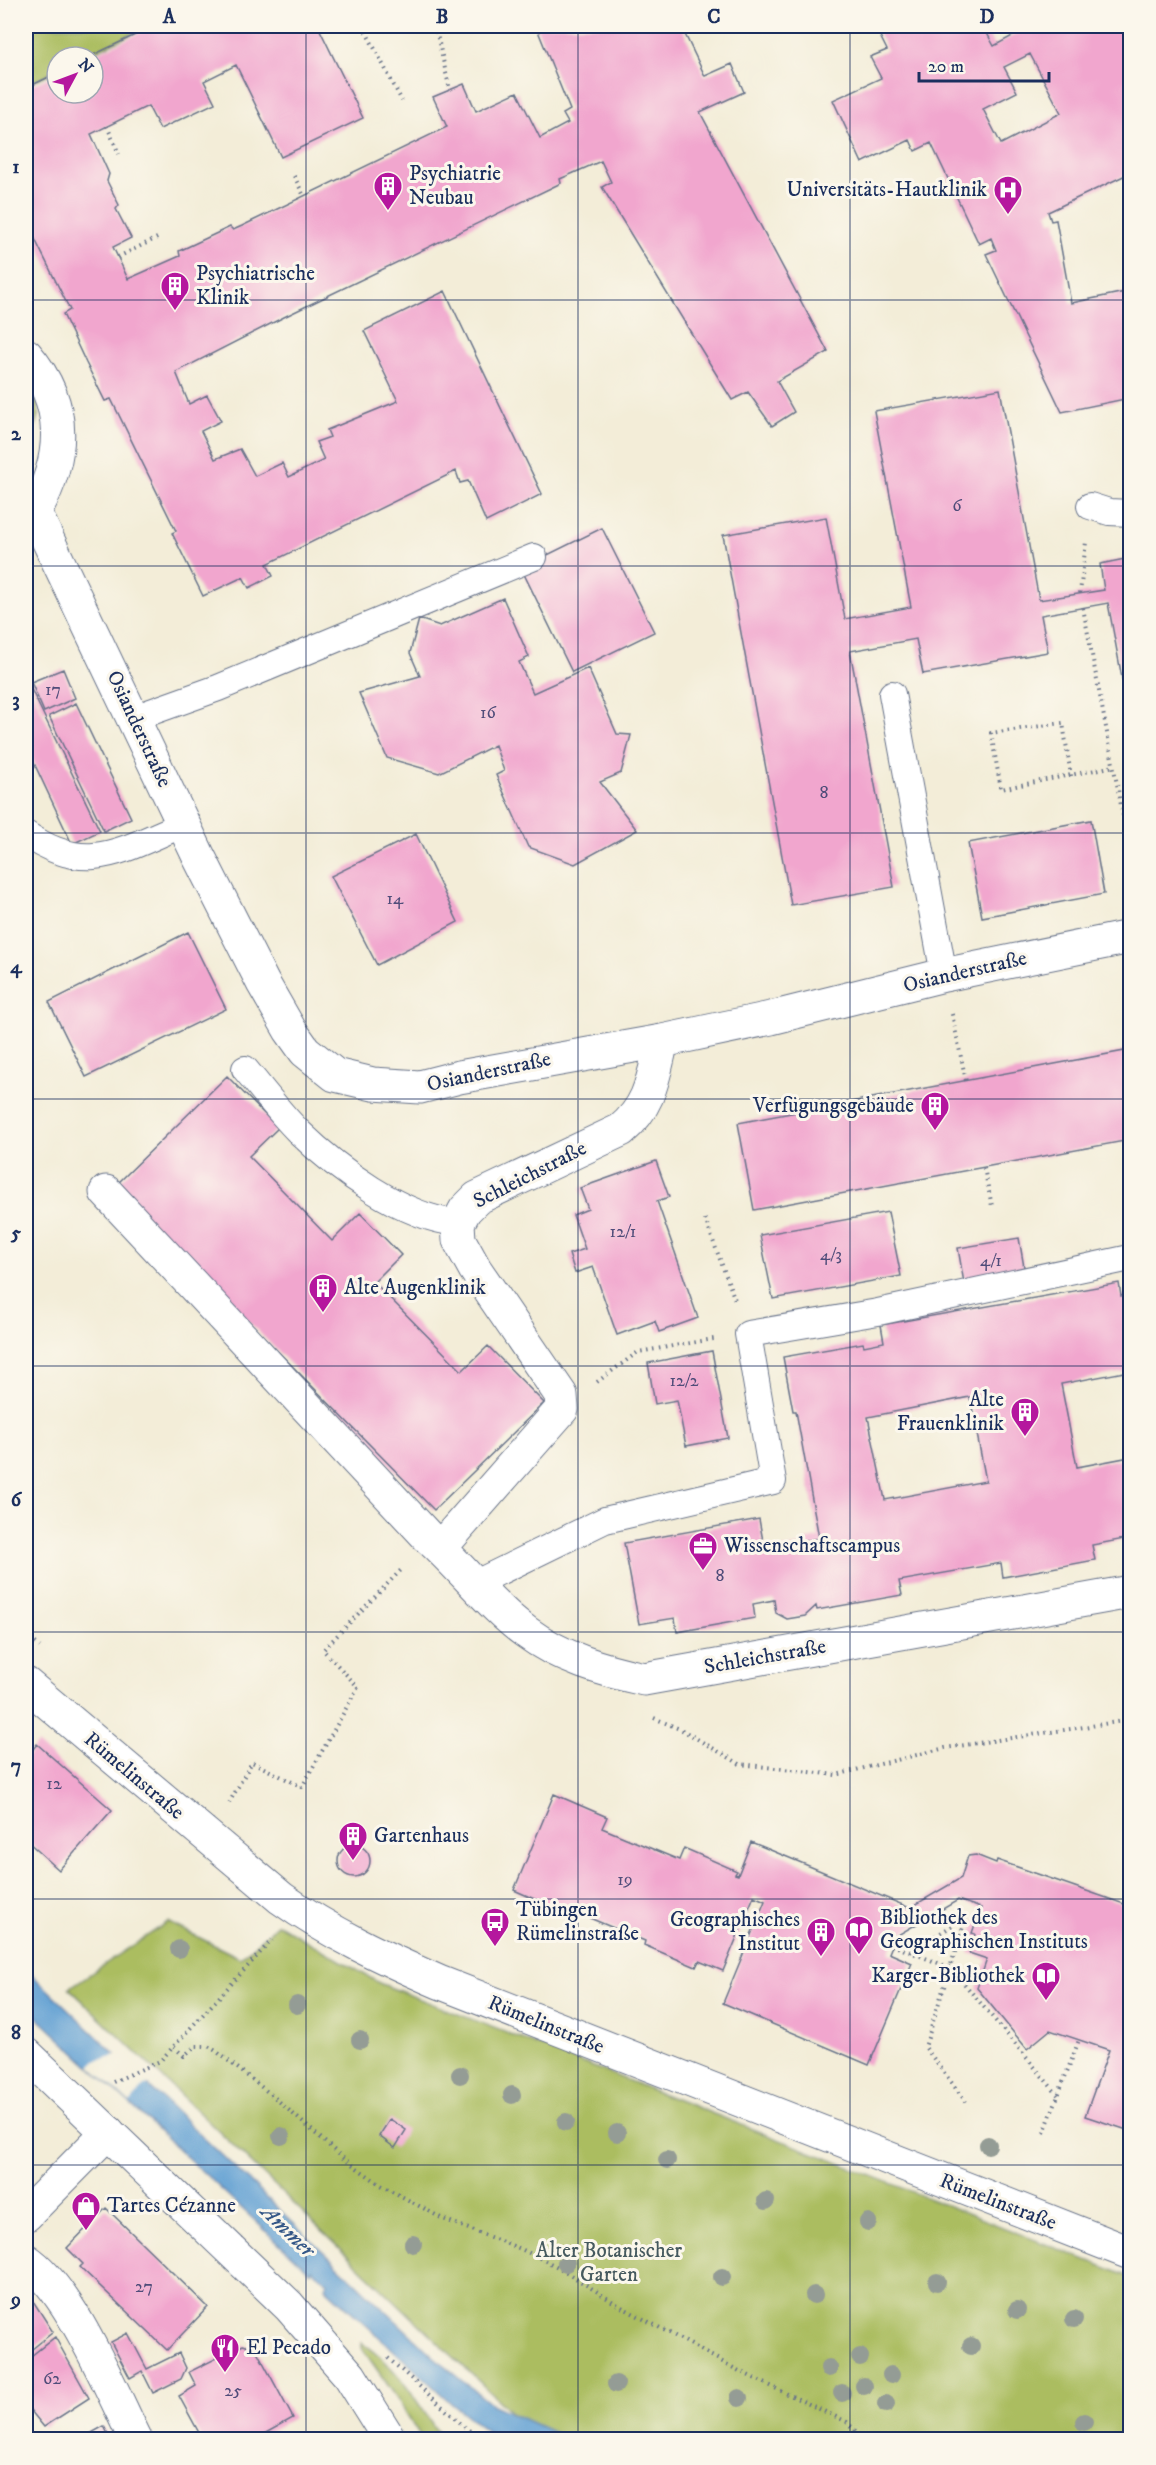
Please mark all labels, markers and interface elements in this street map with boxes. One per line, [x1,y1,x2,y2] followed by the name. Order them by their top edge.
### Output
[162,5,177,30] text: A
[436,5,448,30] text: B
[707,5,721,30] text: C
[980,5,995,30] text: D
[45,45,105,105] north arrow
[919,45,1050,83] scale bar
[74,54,97,77] text: N
[928,56,964,78] text: 20 m
[12,155,20,180] text: 1
[409,161,501,211] place label: Psychiatrie Neubau
[372,170,404,212] building icon: Psychiatrie Neubau
[992,174,1024,216] hospital icon: Universitäts-Hautklinik
[787,177,988,203] place label: Universitäts-Hautklinik
[196,261,315,311] place label: Psychiatrische Klinik
[159,270,191,312] building icon: Psychiatrische Klinik
[11,422,22,447] text: 2
[952,495,962,517] house number: 6
[101,666,178,792] street label: Osianderstraße
[45,679,61,701] house number: 17
[12,688,20,713] text: 3
[480,702,497,724] house number: 16
[819,782,829,804] house number: 8
[387,888,404,910] house number: 14
[901,945,1030,999] street label: Osianderstraße
[10,955,23,980] text: 4
[425,1046,554,1098] street label: Osianderstraße
[919,1090,951,1132] building icon: Verfügungsgebäude
[752,1093,914,1119] place label: Verfügungsgebäude
[469,1135,591,1215] street label: Schleichstraße
[10,1221,21,1246] text: 5
[610,1221,636,1243] house number: 12/1
[820,1244,842,1266] house number: 4/3
[980,1250,1002,1272] house number: 4/1
[307,1272,339,1314] building icon: Alte Augenklinik
[344,1275,486,1301] place label: Alte Augenklinik
[669,1370,699,1392] house number: 12/2
[897,1387,1005,1437] place label: Alte Frauenklinik
[1009,1396,1041,1438] building icon: Alte Frauenklinik
[11,1488,23,1513] text: 6
[687,1530,719,1572] office icon: Wissenschaftscampus
[723,1533,900,1559] place label: Wissenschaftscampus
[715,1565,725,1587] house number: 8
[702,1633,828,1681] street label: Schleichstraße
[79,1726,190,1826] street label: Rümelinstraße
[11,1754,21,1779] text: 7
[46,1773,62,1795] house number: 12
[337,1820,369,1862] building icon: Gartenhaus
[374,1823,469,1849] place label: Gartenhaus
[617,1869,633,1891] house number: 19
[516,1897,639,1947] place label: Tübingen Rümelinstraße
[880,1905,1088,1955] place label: Bibliothek des Geographischen Instituts
[479,1906,511,1948] bus stop icon: Tübingen Rümelinstraße
[670,1907,800,1957] place label: Geographisches Institut
[843,1914,875,1956] library icon: Bibliothek des Geographischen Instituts
[805,1916,837,1958] building icon: Geographisches Institut
[1030,1960,1062,2002] library icon: Karger-Bibliothek
[871,1963,1026,1989] place label: Karger-Bibliothek
[484,1990,608,2060] street label: Rümelinstraße
[11,2021,21,2046] text: 8
[936,2168,1060,2236] street label: Rümelinstraße
[70,2190,102,2232] shop icon: Tartes Cézanne
[107,2193,236,2219] place label: Tartes Cézanne
[253,2197,322,2265] water label: Ammer
[536,2238,682,2288] park label: Alter Botanischer Garten
[135,2276,153,2298] house number: 27
[9,2288,21,2313] text: 9
[209,2332,241,2374] restaurant icon: El Pecado
[246,2335,331,2361] place label: El Pecado
[43,2368,61,2390] house number: 62
[224,2380,242,2402] house number: 25

